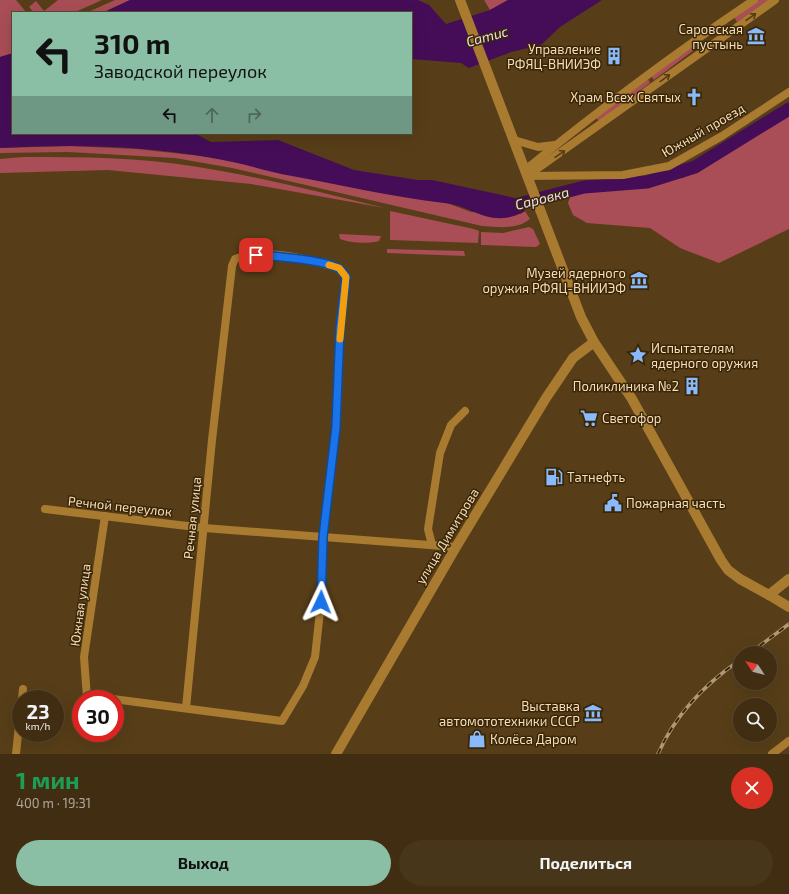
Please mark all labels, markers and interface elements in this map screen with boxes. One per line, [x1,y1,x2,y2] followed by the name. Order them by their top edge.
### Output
[745,13,756,21] one-way arrow
[679,21,743,52] place label: Саровская пустынь
[464,22,510,50] water label: Сатис
[94,26,170,60] text: 310 m
[746,26,766,46] museum icon: Саровская пустынь
[28,28,80,80] icon: left
[507,41,601,72] place label: Управление РФЯЦ-ВНИИЭФ
[604,46,624,66] building icon: Управление РФЯЦ-ВНИИЭФ
[94,60,267,82] text: Заводской переулок
[659,74,670,82] one-way arrow
[684,87,704,107] church icon: Храм Всех Святых
[570,89,681,105] place label: Храм Всех Святых
[659,100,748,160] street label: Южный проезд
[159,104,181,126] icon: left
[201,104,223,126] icon: ahead
[243,104,265,126] icon: right
[554,150,565,158] one-way arrow
[513,183,571,213] water label: Саровка
[239,238,273,272] pin
[245,244,267,266] icon: arrive
[482,265,626,296] place label: Музей ядерного оружия РФЯЦ-ВНИИЭФ
[629,270,649,290] museum icon: Музей ядерного оружия РФЯЦ-ВНИИЭФ
[651,340,758,371] place label: Испытателям ядерного оружия
[628,345,648,365] place icon: Испытателям ядерного оружия
[682,376,702,396] building icon: Поликлиника №2
[573,378,679,394] place label: Поликлиника №2
[579,408,599,428] supermarket icon: Светофор
[602,410,661,426] place label: Светофор
[544,467,564,487] fuel station icon: Татнефть
[567,469,625,485] place label: Татнефть
[180,476,204,560] street label: Речная улица
[412,485,482,587] street label: улица Димитрова
[67,493,173,519] street label: Речной переулок
[603,493,623,513] public building icon: Пожарная часть
[626,495,726,511] place label: Пожарная часть
[66,563,94,647] street label: Южная улица
[300,581,342,623] position arrow
[733,646,777,690] north arrow
[733,646,777,742] map controls
[72,690,124,742] speed limit sign: 30
[439,698,580,729] place label: Выставка автомототехники СССР
[733,698,777,742] button: search
[27,699,49,723] text: 23
[583,703,603,723] museum icon: Выставка автомототехники СССР
[26,720,50,732] text: km/h
[467,729,487,749] shop icon: Колёса Даром
[490,731,577,747] place label: Колёса Даром
[16,765,80,794] text: 1 мин
[731,767,773,809] button: close
[16,795,91,811] text: 400 m · 19:31
[16,840,391,886] button: Выход
[399,840,773,886] button: Поделиться

